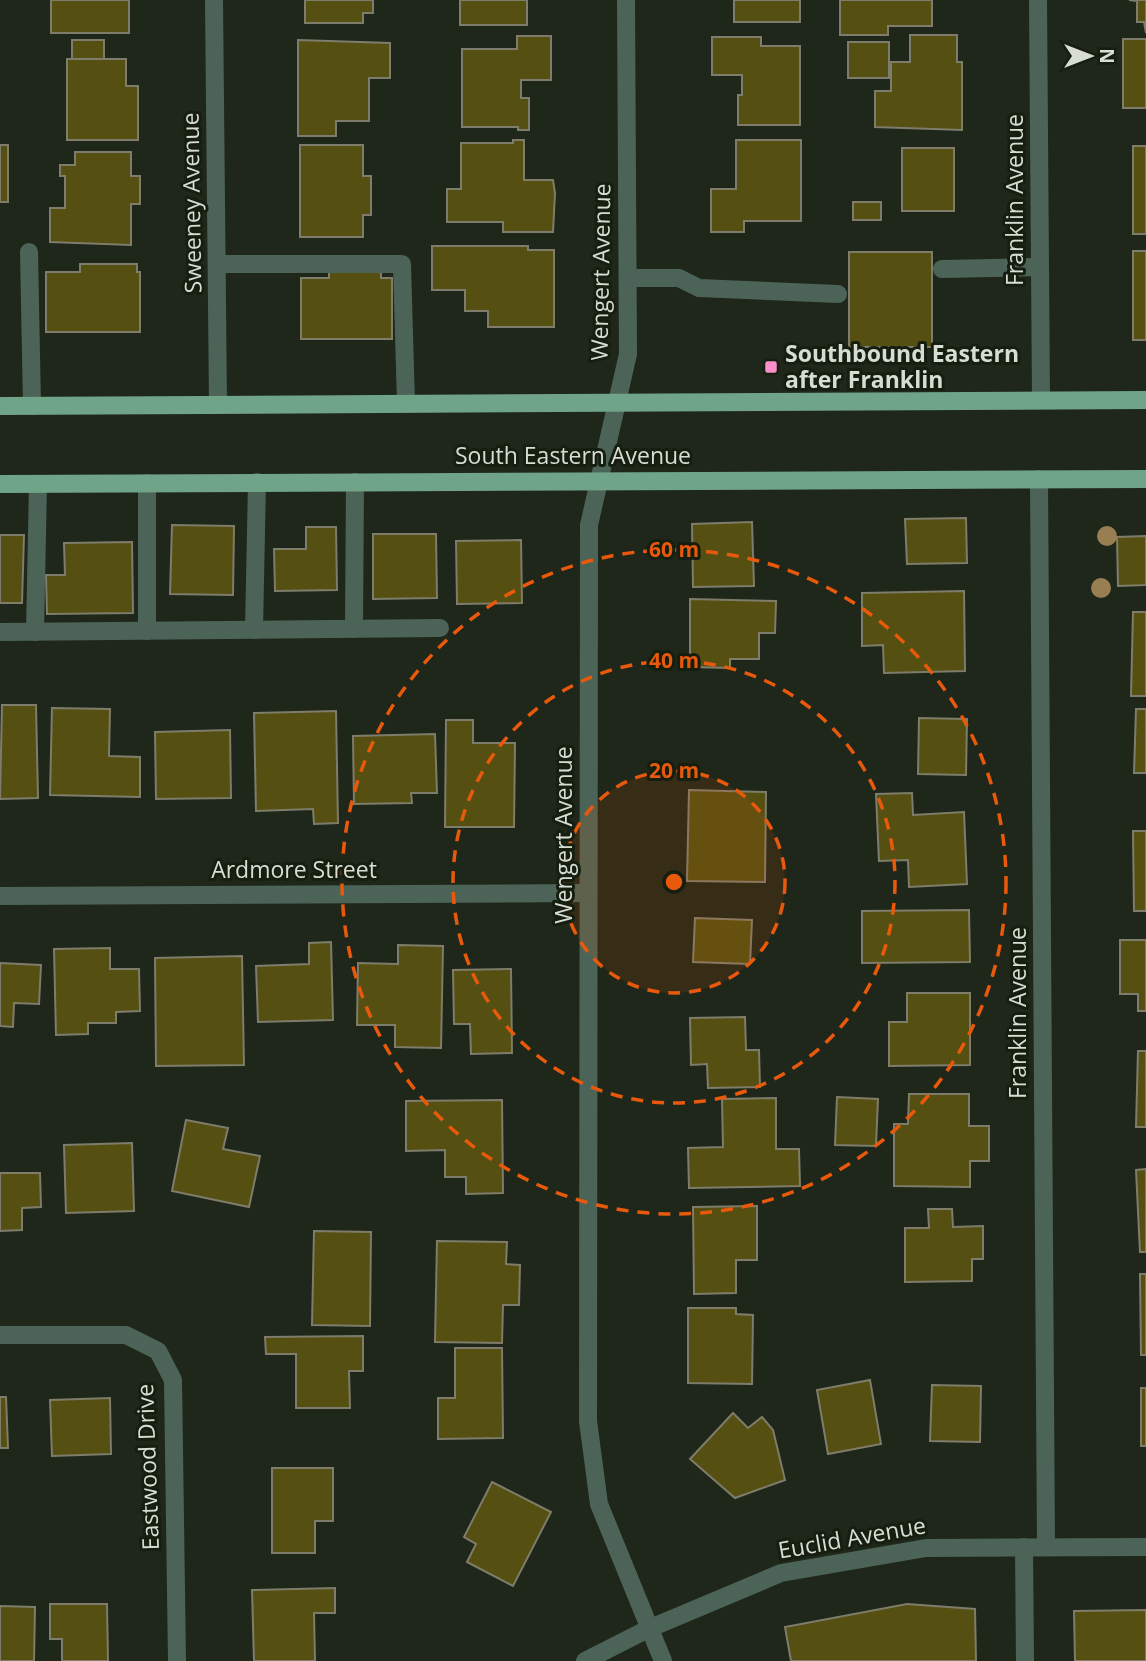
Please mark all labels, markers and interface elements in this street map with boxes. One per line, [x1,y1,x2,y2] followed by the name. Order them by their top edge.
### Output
[1055,21,1125,91] north arrow
[1094,48,1120,64] text: N
[173,112,209,294] street label: Sweeney Avenue
[998,114,1030,286] street label: Franklin Avenue
[582,183,618,361] street label: Wengert Avenue
[785,337,1019,395] place label: Southbound Eastern after Franklin
[763,359,779,375] marker: Southbound Eastern after Franklin
[455,439,691,471] street label: South Eastern Avenue
[649,535,699,563] text: 60 m
[649,646,699,674] text: 40 m
[547,746,579,924] street label: Wengert Avenue
[649,756,699,784] text: 20 m
[211,853,377,885] street label: Ardmore Street
[662,870,686,894] centre of rings
[1001,927,1033,1099] street label: Franklin Avenue
[128,1383,166,1551] street label: Eastwood Drive
[775,1508,928,1566] street label: Euclid Avenue

